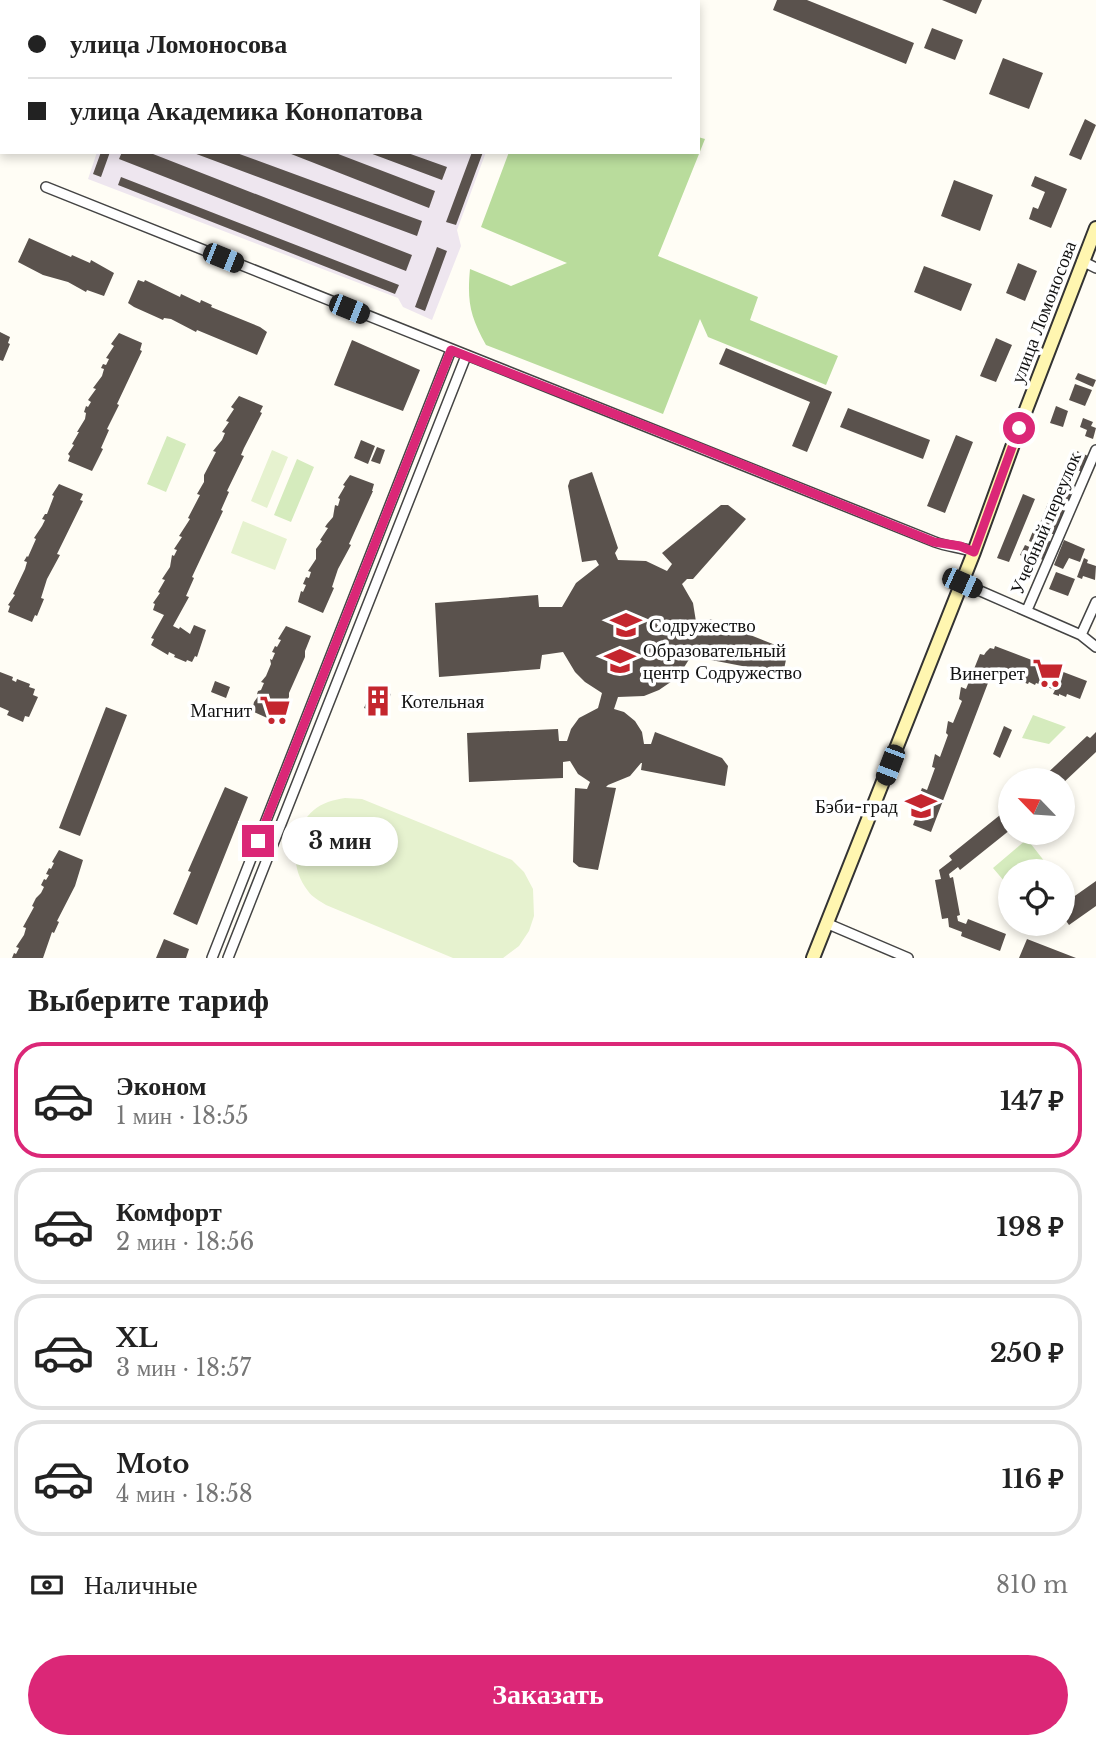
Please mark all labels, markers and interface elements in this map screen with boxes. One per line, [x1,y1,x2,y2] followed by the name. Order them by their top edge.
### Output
[70,28,287,60] text: улица Ломоносова
[70,95,423,127] text: улица Академика Конопатова
[1006,237,1081,387] street label: улица Ломоносова
[200,240,247,276] car
[326,291,373,327] car
[1003,412,1035,444] route start
[1005,448,1086,598] street label: Учебный переулок
[939,565,986,601] car
[609,608,643,642] school or university icon: Содружество
[649,614,756,637] place label: Содружество
[643,639,802,684] place label: Образовательный центр Содружество
[603,644,637,678] school or university icon: Образовательный центр Содружество
[1031,656,1065,690] supermarket icon: Винегрет
[950,662,1026,685] place label: Винегрет
[361,684,395,718] building icon: Котельная
[401,690,484,713] place label: Котельная
[258,693,292,727] supermarket icon: Магнит
[190,699,253,722] place label: Магнит
[873,742,908,788] car
[998,768,1074,845] north arrow
[998,768,1075,936] map controls
[904,789,938,823] school or university icon: Бэби-град
[815,795,898,818] place label: Бэби-град
[282,816,398,866] callout: 3 мин
[242,825,274,857] route end
[309,827,371,855] text: 3 мин
[998,859,1075,936] button: locate
[28,980,269,1020] text: Выберите тариф
[32,1069,95,1132] icon: car
[116,1070,206,1102] text: Эконом
[1000,1085,1064,1117] text: 147 ₽
[116,1102,249,1130] text: 1 мин · 18:55
[32,1195,95,1258] icon: car
[116,1196,222,1228] text: Комфорт
[997,1211,1064,1243] text: 198 ₽
[116,1228,254,1256] text: 2 мин · 18:56
[32,1321,95,1384] icon: car
[116,1322,158,1354] text: XL
[990,1337,1064,1369] text: 250 ₽
[116,1354,251,1382] text: 3 мин · 18:57
[32,1447,95,1510] icon: car
[116,1448,189,1480] text: Moto
[1002,1463,1064,1495] text: 116 ₽
[116,1480,253,1508] text: 4 мин · 18:58
[28,1566,66,1604] icon: cash
[84,1569,197,1601] text: Наличные
[996,1571,1068,1599] text: 810 m
[28,1655,1068,1735] button: Заказать

